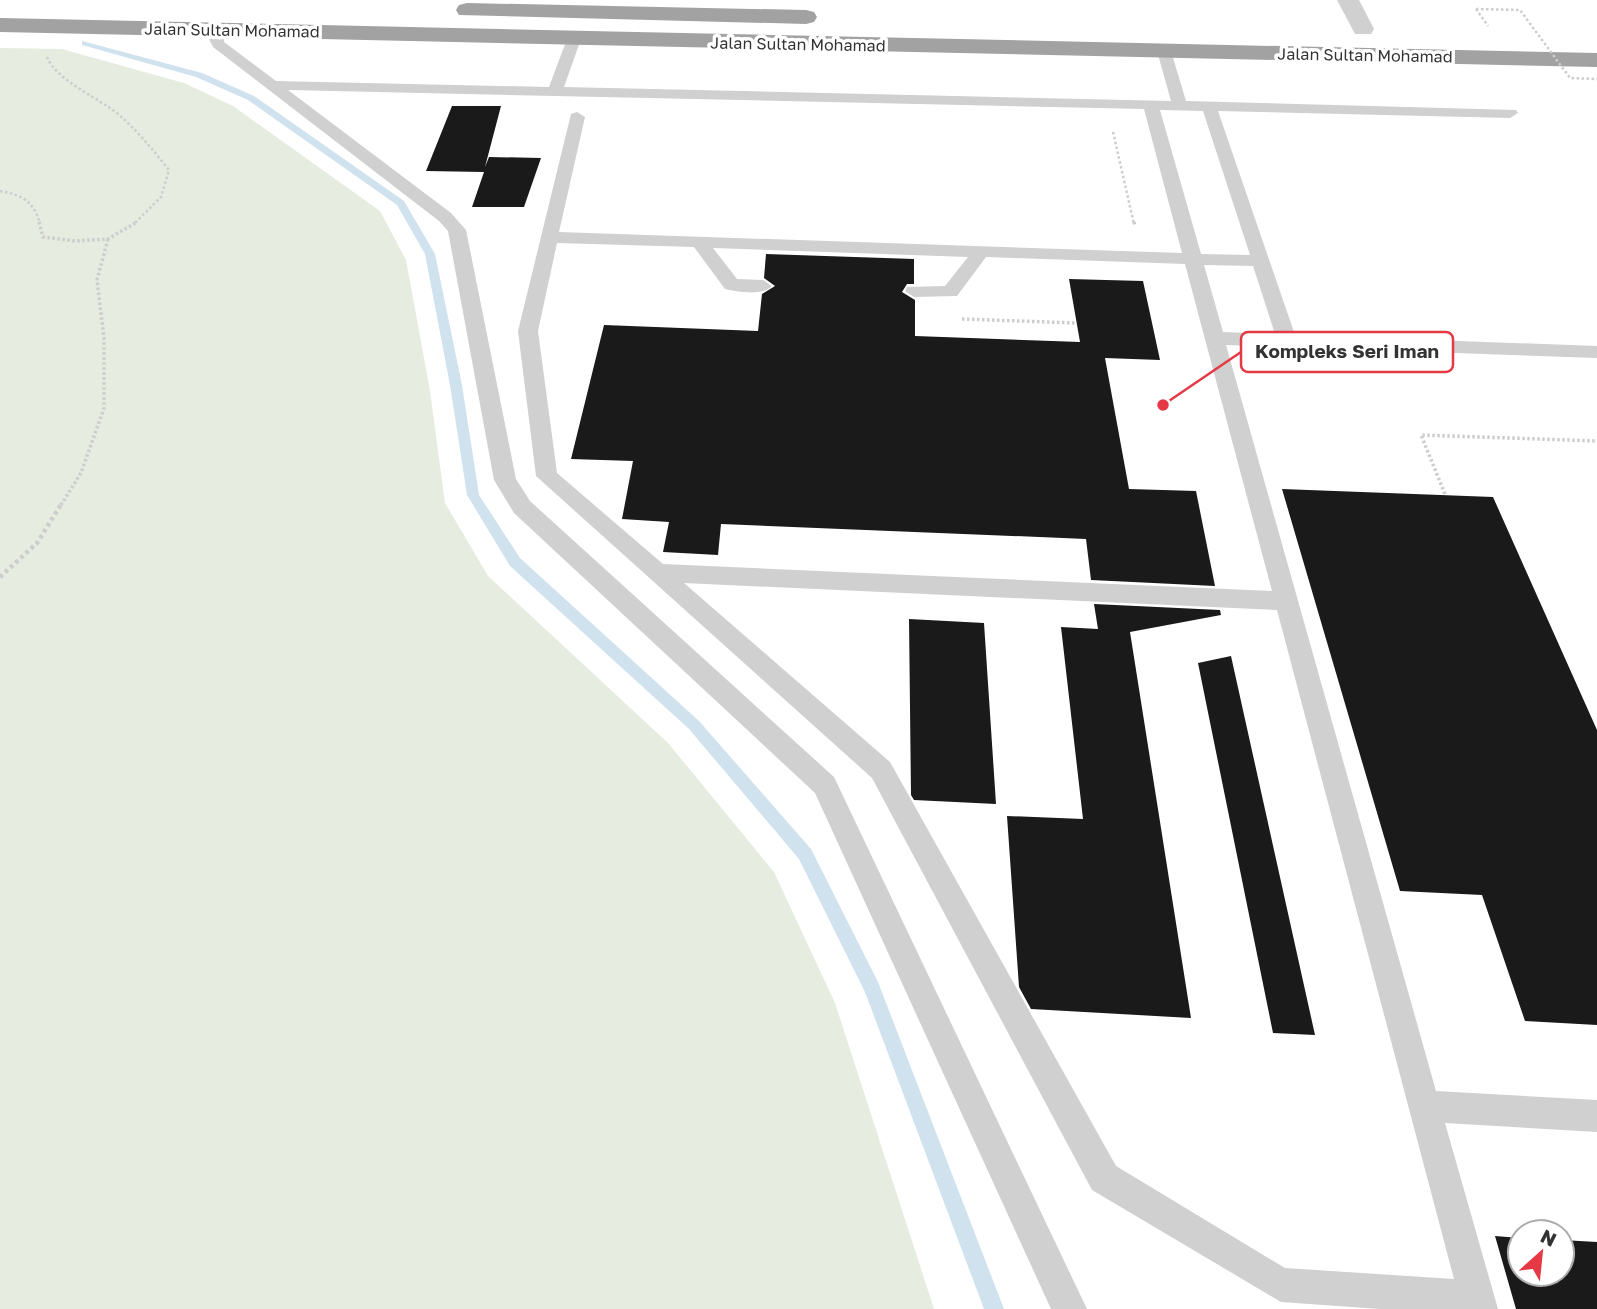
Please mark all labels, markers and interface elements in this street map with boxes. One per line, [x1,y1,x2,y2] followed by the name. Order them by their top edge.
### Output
[144,18,320,42] street label: Jalan Sultan Mohamad
[710,32,886,56] street label: Jalan Sultan Mohamad
[1277,43,1453,67] street label: Jalan Sultan Mohamad
[1241,332,1453,372] callout: Kompleks Seri Iman
[1255,339,1439,362] text: Kompleks Seri Iman
[1506,1218,1576,1288] north arrow
[1537,1224,1561,1251] text: N

